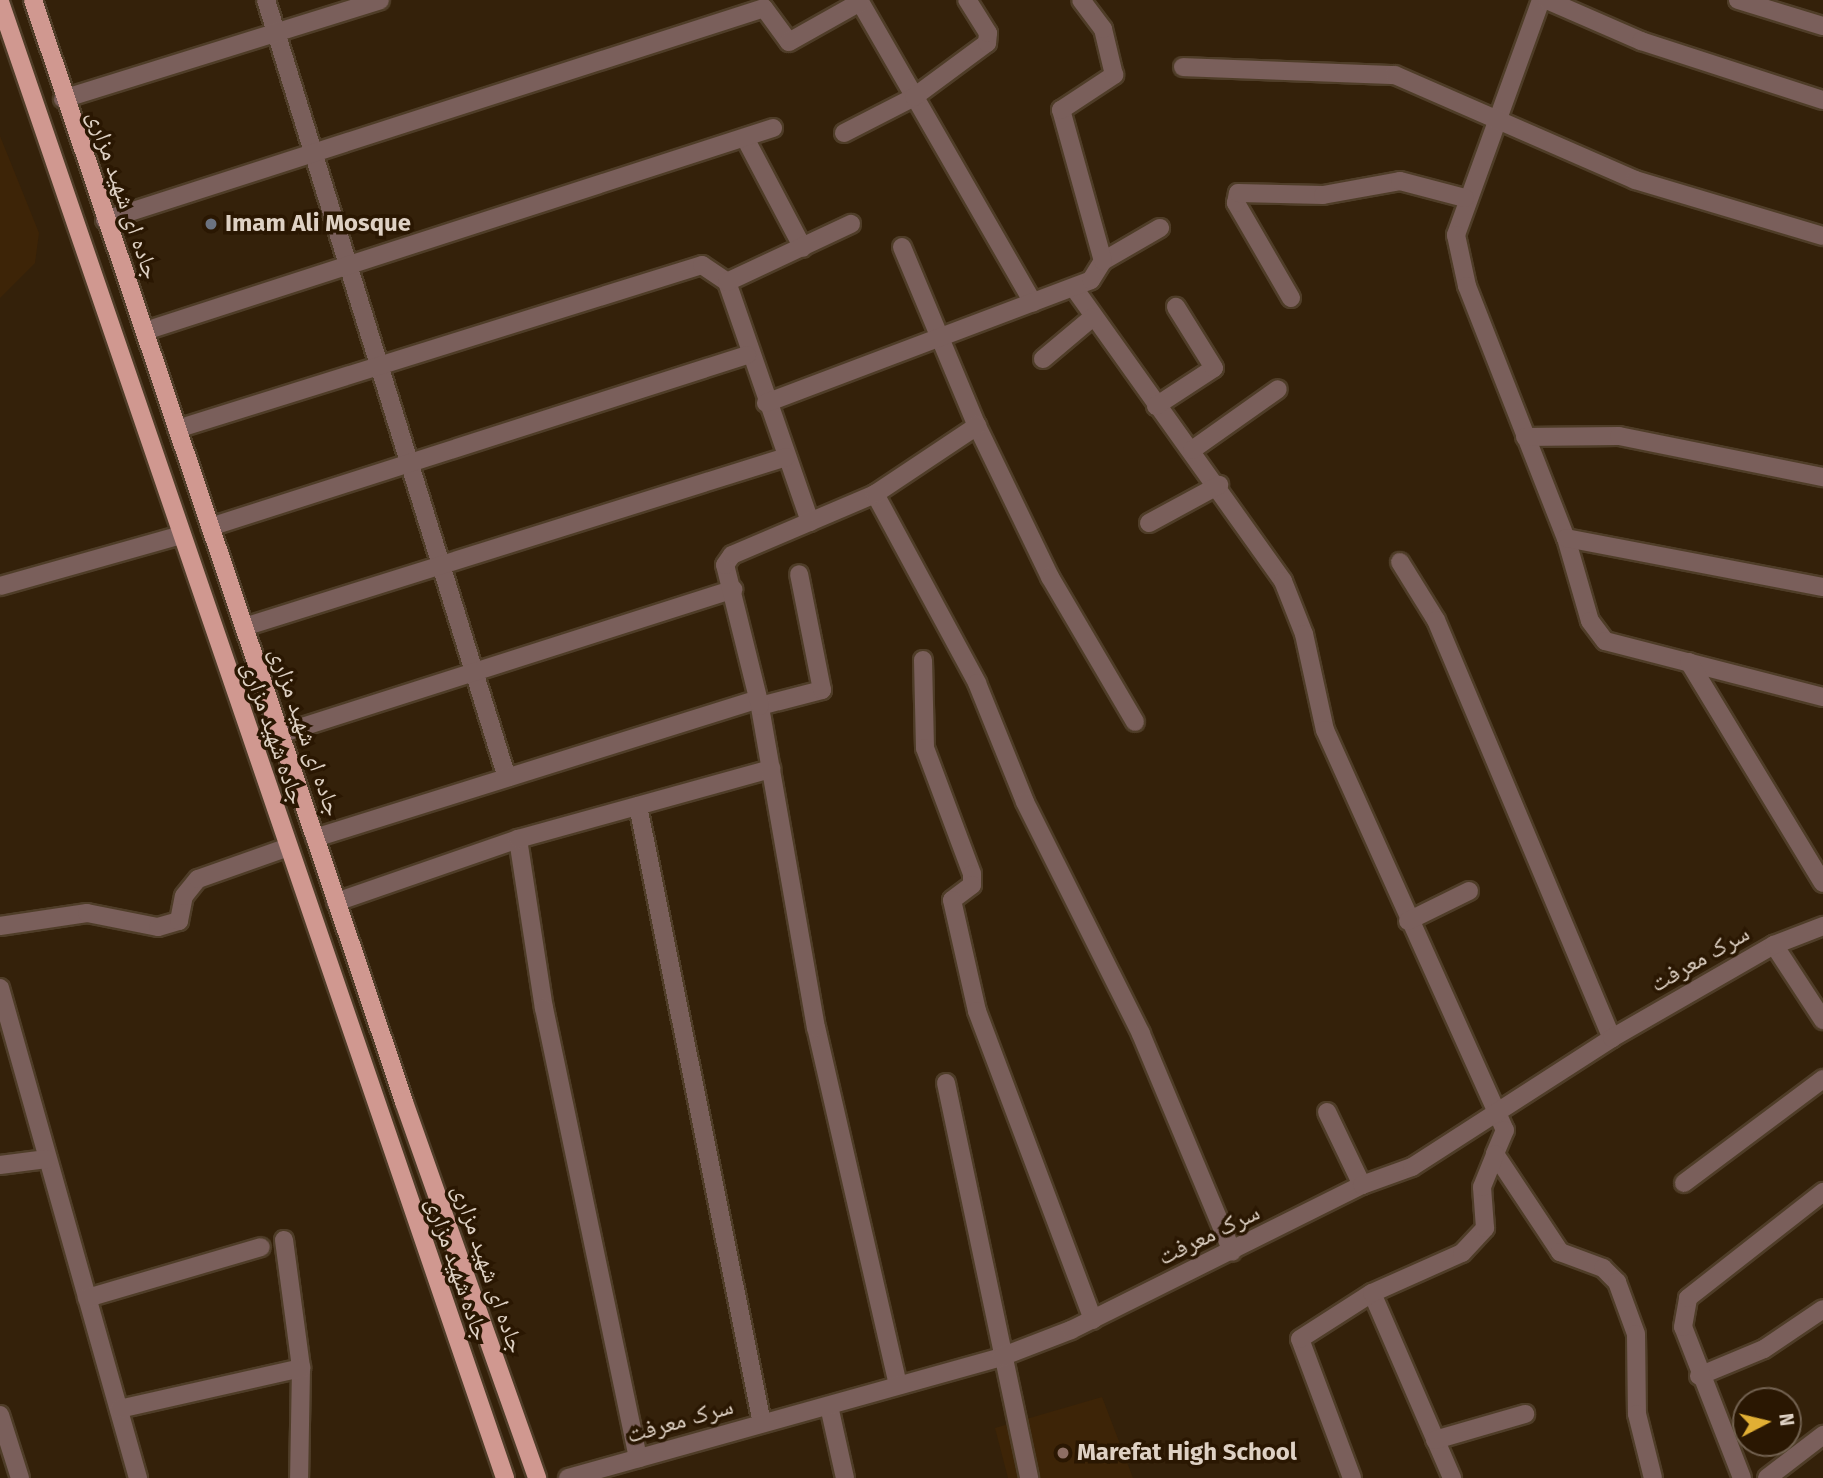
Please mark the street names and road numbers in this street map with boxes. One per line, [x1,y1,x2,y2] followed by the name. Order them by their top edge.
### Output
[81,107,165,283] street label: جاده ای شهید مزاری
[263,644,347,820] street label: جاده ای شهید مزاری
[235,658,311,808] street label: جاده شهید مزاری
[1645,919,1755,999] street label: سرک معرفت
[446,1181,530,1357] street label: جاده ای شهید مزاری
[419,1194,495,1344] street label: جاده شهید مزاری
[1154,1198,1264,1272] street label: سرک معرفت
[623,1392,737,1450] street label: سرک معرفت

